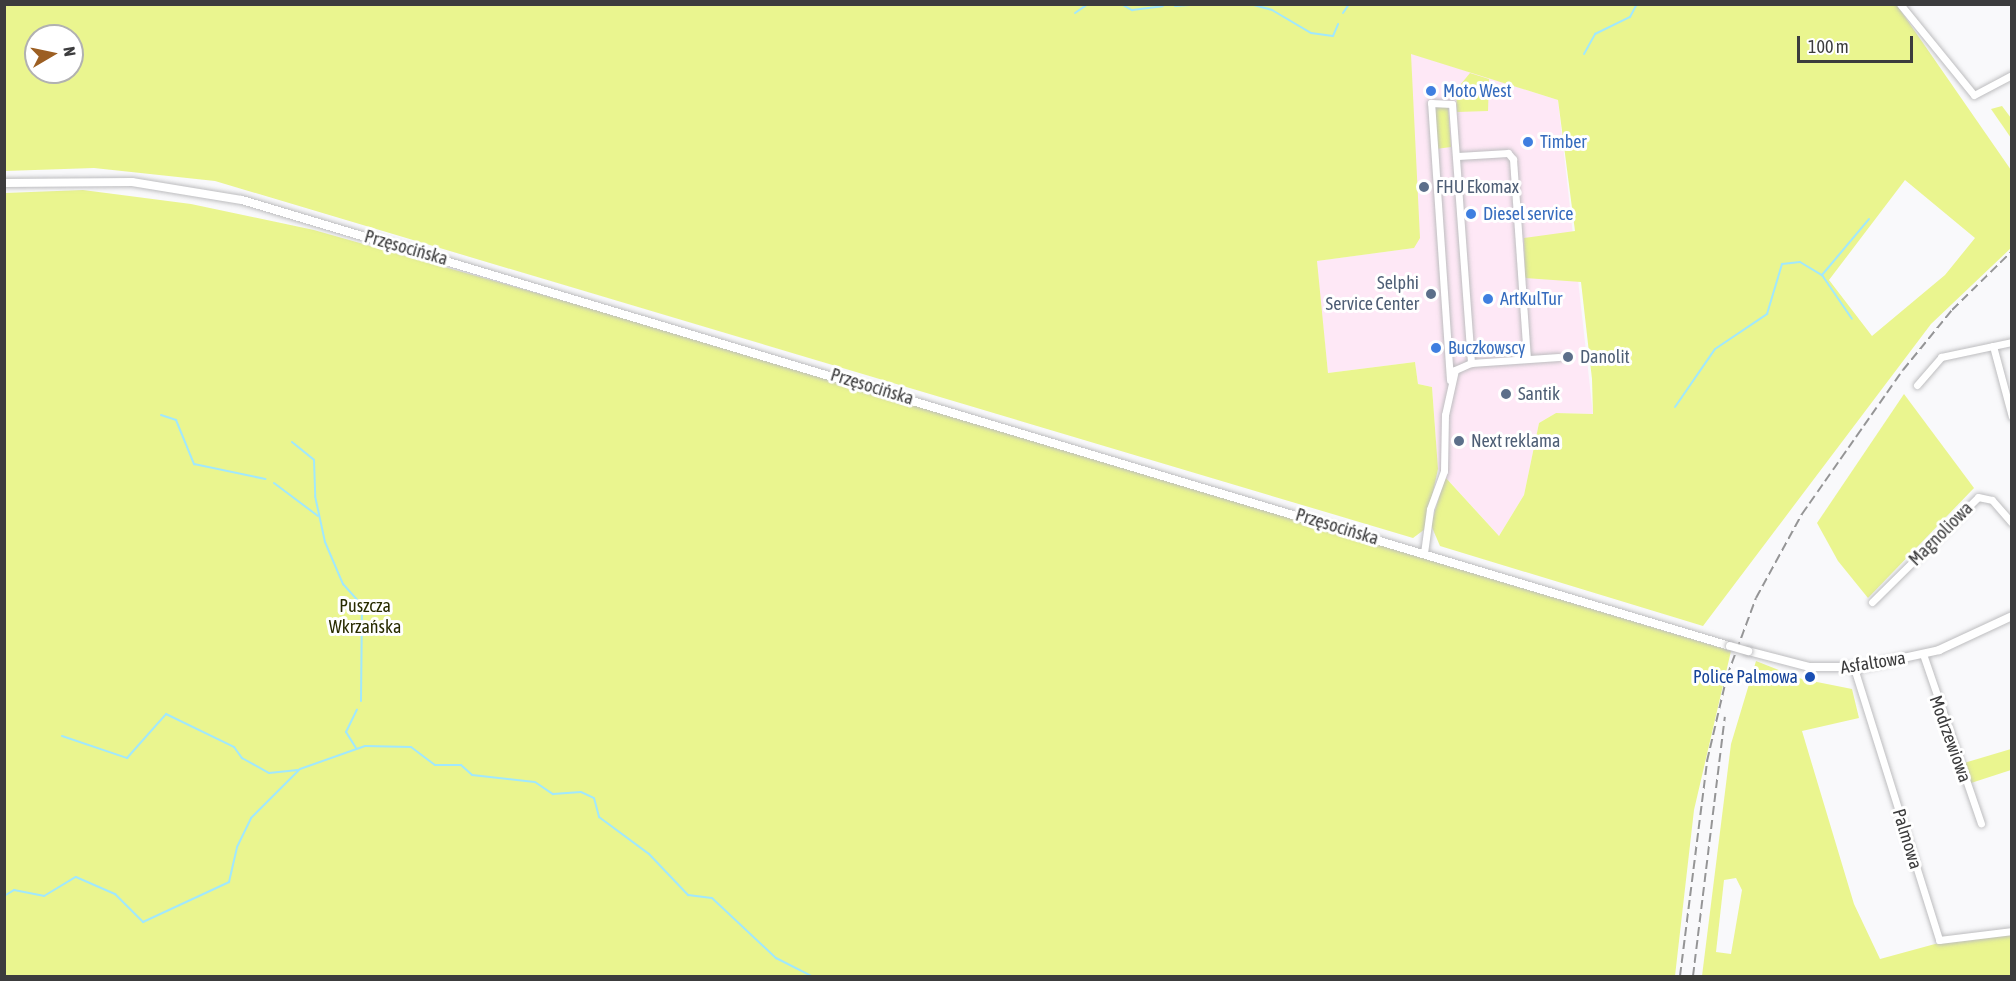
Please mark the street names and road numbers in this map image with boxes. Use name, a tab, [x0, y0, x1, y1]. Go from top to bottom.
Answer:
street label: Przęsocińska	[362, 226, 450, 270]
street label: Przęsocińska	[828, 364, 916, 410]
street label: Magnoliowa	[1905, 498, 1977, 570]
street label: Przęsocińska	[1293, 504, 1381, 550]
street label: Asfaltowa	[1839, 647, 1907, 679]
street label: Modrzewiowa	[1924, 693, 1976, 785]
street label: Palmowa	[1888, 806, 1926, 872]

